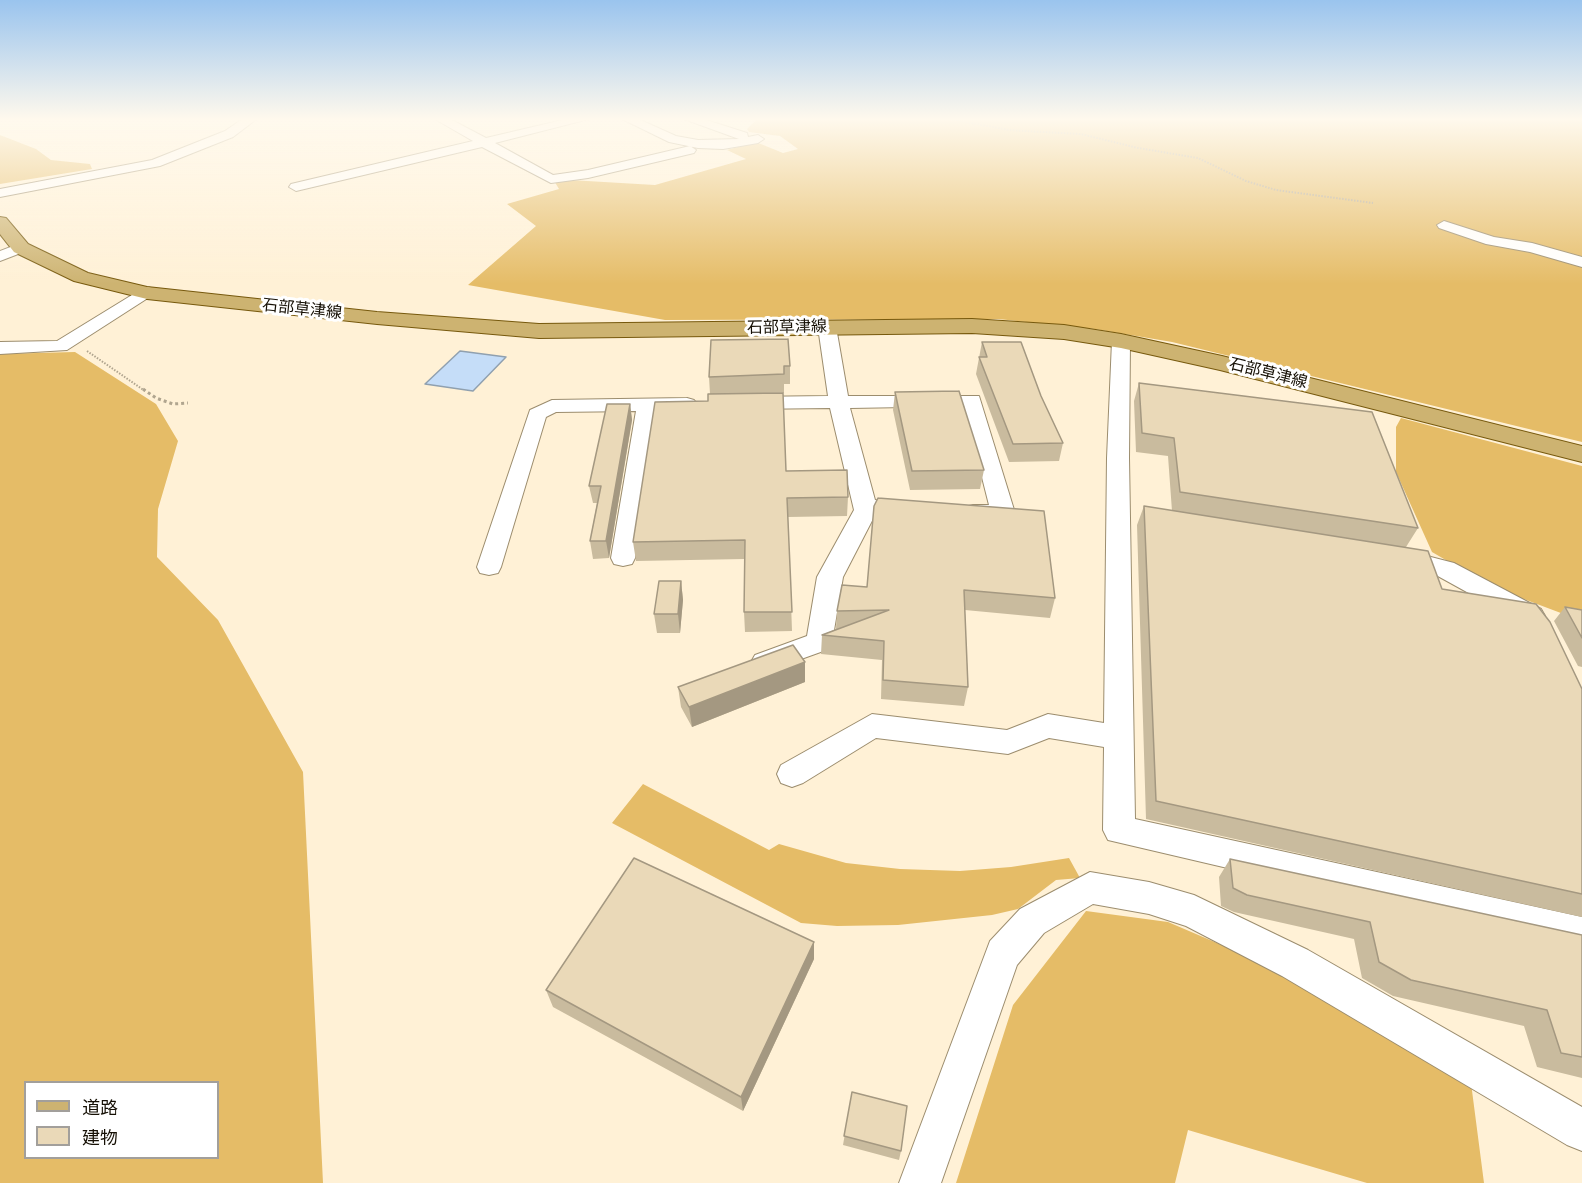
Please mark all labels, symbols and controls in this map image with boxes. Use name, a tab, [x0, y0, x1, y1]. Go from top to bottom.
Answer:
street label: 石部草津線	[261, 296, 343, 324]
street label: 石部草津線	[747, 318, 827, 338]
street label: 石部草津線	[1227, 355, 1309, 393]
legend	[24, 1081, 219, 1159]
text: 道路	[82, 1097, 118, 1118]
text: 建物	[82, 1127, 118, 1148]

